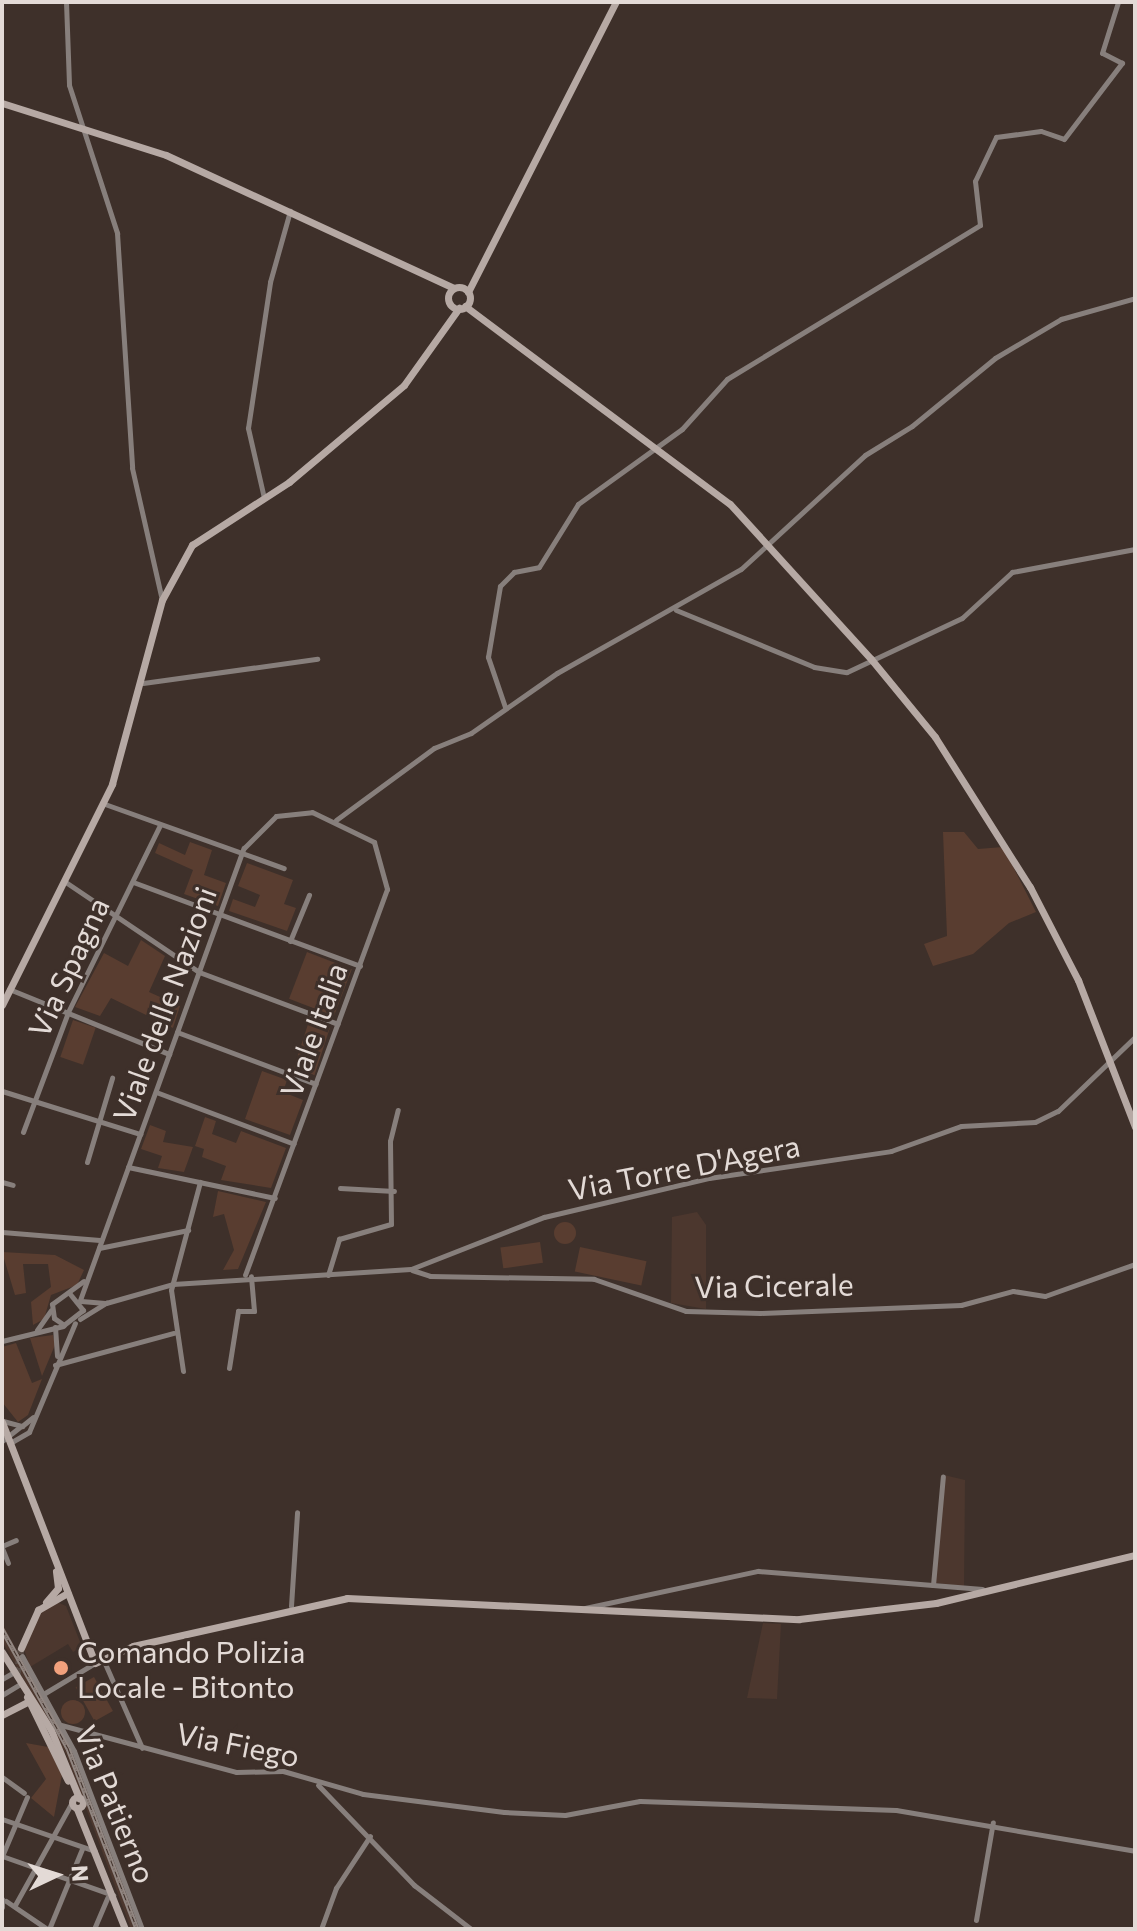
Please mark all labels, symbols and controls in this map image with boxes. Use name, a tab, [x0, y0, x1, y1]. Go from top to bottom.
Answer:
street label: Viale delle Nazioni	[105, 882, 223, 1126]
street label: Via Spagna	[20, 891, 116, 1043]
street label: Viale Italia	[272, 958, 354, 1102]
street label: Via Torre D'Agera	[565, 1127, 803, 1207]
street label: Via Cicerale	[694, 1266, 854, 1304]
place label: Comando Polizia Locale - Bitonto	[77, 1633, 305, 1704]
marker: Comando Polizia Locale - Bitonto	[52, 1659, 70, 1677]
street label: Via Fiego	[174, 1714, 302, 1774]
street label: Via Patierno	[68, 1720, 164, 1888]
north arrow	[16, 1835, 96, 1915]
text: N	[66, 1864, 94, 1882]

